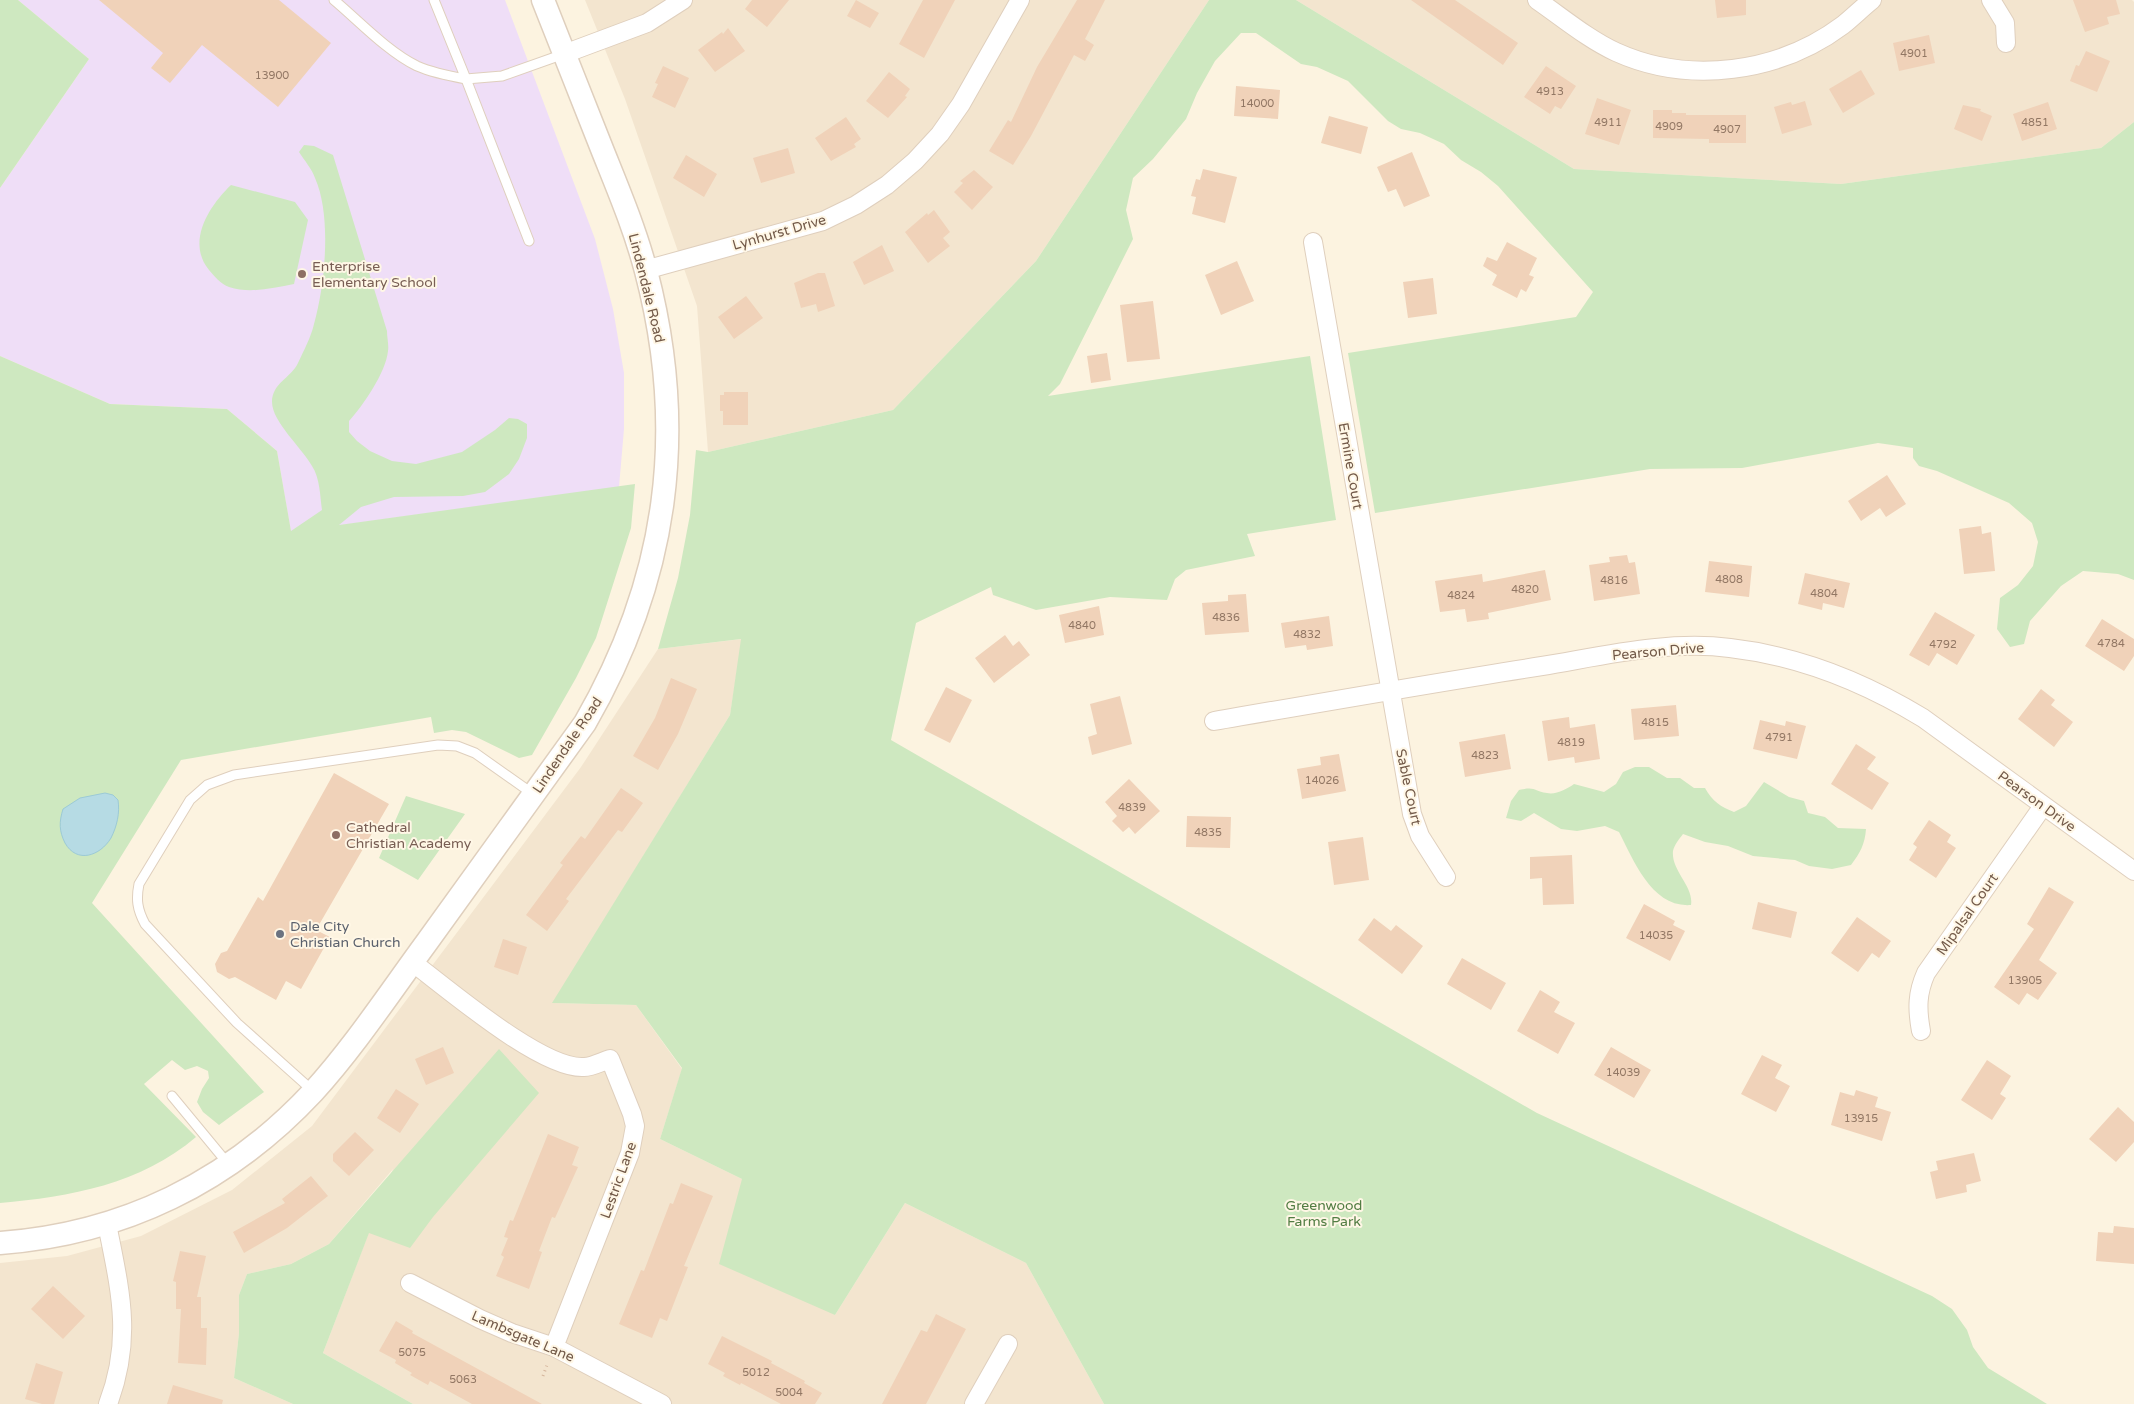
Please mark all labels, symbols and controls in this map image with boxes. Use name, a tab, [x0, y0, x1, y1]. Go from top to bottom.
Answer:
house number: 4901	[1900, 47, 1928, 60]
house number: 13900	[255, 69, 289, 82]
house number: 4913	[1536, 85, 1564, 98]
house number: 14000	[1240, 97, 1274, 110]
house number: 4911	[1594, 116, 1622, 129]
house number: 4851	[2021, 116, 2049, 129]
house number: 4909	[1655, 120, 1683, 133]
house number: 4907	[1713, 123, 1741, 136]
street label: Lynhurst Drive	[730, 211, 828, 254]
street label: Lindendale Road	[625, 232, 668, 345]
place label: Enterprise Elementary School	[312, 258, 436, 291]
marker: Enterprise Elementary School	[296, 268, 308, 280]
street label: Ermine Court	[1335, 421, 1367, 511]
house number: 4808	[1715, 573, 1743, 586]
house number: 4816	[1600, 574, 1628, 587]
house number: 4820	[1511, 583, 1539, 596]
house number: 4804	[1810, 587, 1838, 600]
house number: 4824	[1447, 589, 1475, 602]
house number: 4836	[1212, 611, 1240, 624]
house number: 4840	[1068, 619, 1096, 632]
house number: 4832	[1293, 628, 1321, 641]
house number: 4784	[2097, 637, 2125, 650]
house number: 4792	[1929, 638, 1957, 651]
street label: Pearson Drive	[1611, 639, 1705, 664]
street label: Lindendale Road	[529, 694, 606, 797]
house number: 4815	[1641, 716, 1669, 729]
house number: 4791	[1765, 731, 1793, 744]
house number: 4819	[1557, 736, 1585, 749]
street label: Sable Court	[1392, 747, 1425, 827]
house number: 4823	[1471, 749, 1499, 762]
street label: Pearson Drive	[1994, 767, 2079, 835]
house number: 14026	[1305, 774, 1339, 787]
house number: 4839	[1118, 801, 1146, 814]
place label: Cathedral Christian Academy	[346, 819, 472, 852]
house number: 4835	[1194, 826, 1222, 839]
marker: Cathedral Christian Academy	[330, 829, 342, 841]
street label: Mipalsal Court	[1933, 870, 2002, 958]
place label: Dale City Christian Church	[290, 918, 401, 951]
marker: Dale City Christian Church	[274, 928, 286, 940]
house number: 14035	[1639, 929, 1673, 942]
house number: 13905	[2008, 974, 2042, 987]
house number: 14039	[1606, 1066, 1640, 1079]
house number: 13915	[1844, 1112, 1878, 1125]
street label: Lestric Lane	[597, 1139, 640, 1221]
park label: Greenwood Farms Park	[1286, 1197, 1362, 1230]
street label: Lambsgate Lane	[469, 1307, 577, 1366]
house number: 5075	[398, 1346, 426, 1359]
house number: 5012	[742, 1366, 770, 1379]
house number: 5063	[449, 1373, 477, 1386]
house number: 5004	[775, 1386, 803, 1399]

